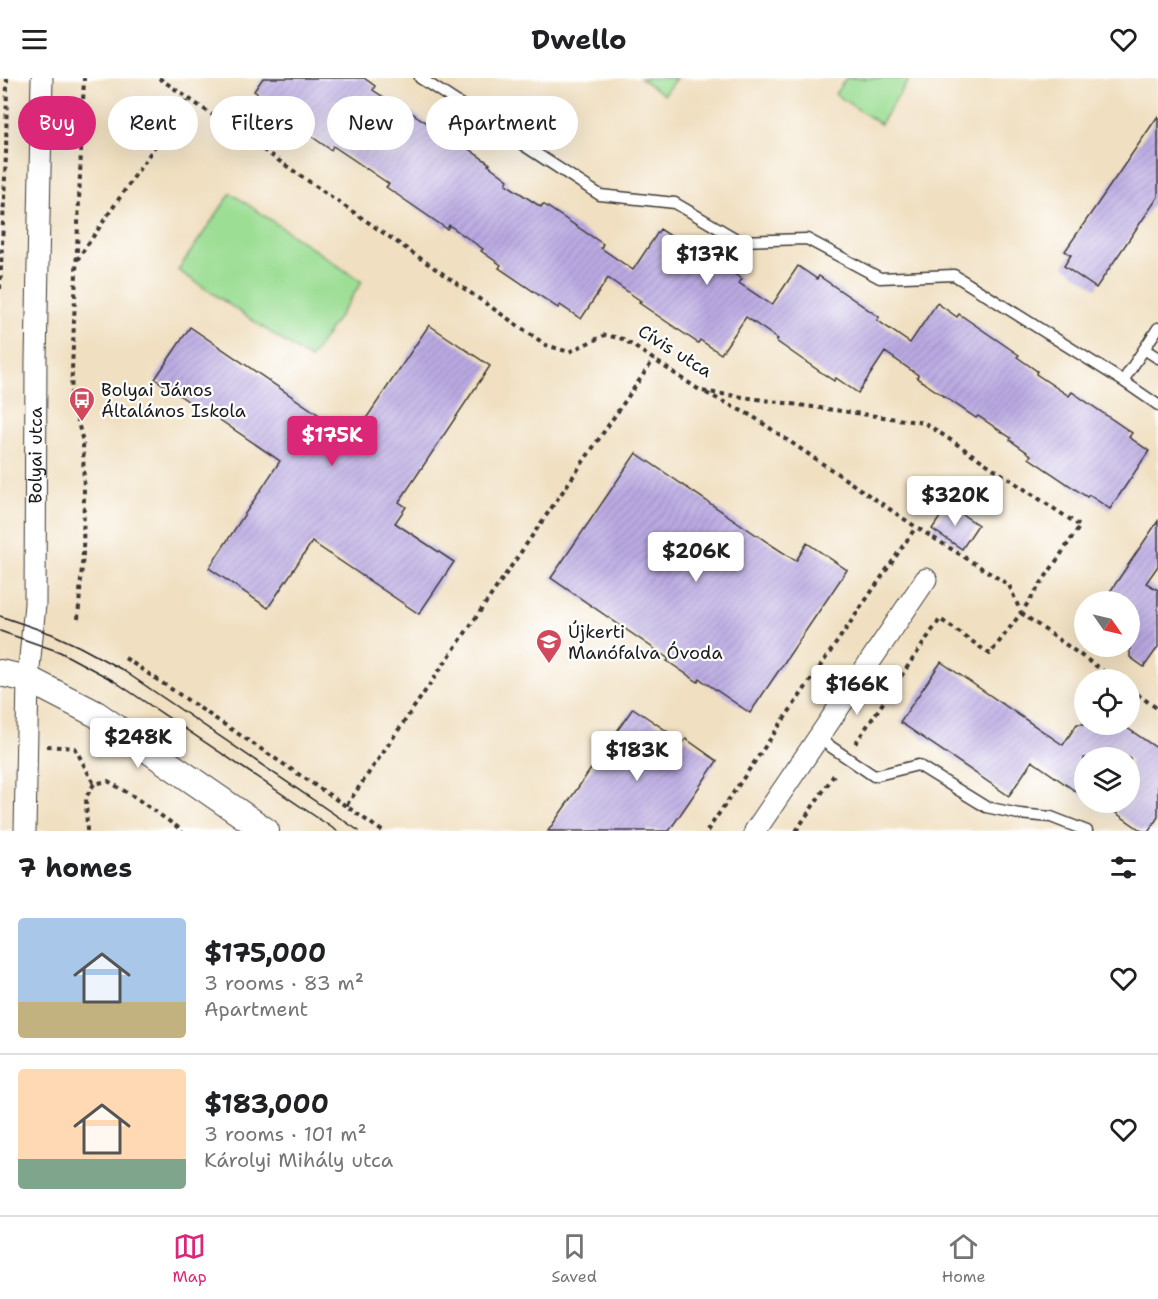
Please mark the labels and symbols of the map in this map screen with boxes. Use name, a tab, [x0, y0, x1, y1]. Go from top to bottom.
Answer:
pin: $137K	[665, 235, 749, 286]
street label: Cívis utca	[634, 319, 716, 383]
place label: Bolyai János Általános Iskola	[101, 378, 246, 423]
bus stop icon: Bolyai János Általános Iskola	[67, 385, 97, 423]
street label: Bolyai utca	[23, 407, 48, 504]
pin: $175K	[290, 416, 374, 467]
pin: $320K	[913, 476, 997, 527]
pin: $206K	[654, 532, 738, 583]
north arrow	[1074, 591, 1140, 657]
place label: Újkerti Manófalva Óvoda	[568, 620, 723, 665]
school or university icon: Újkerti Manófalva Óvoda	[534, 627, 564, 665]
pin: $166K	[815, 665, 899, 716]
pin: $248K	[96, 718, 180, 769]
pin: $183K	[595, 731, 679, 782]

